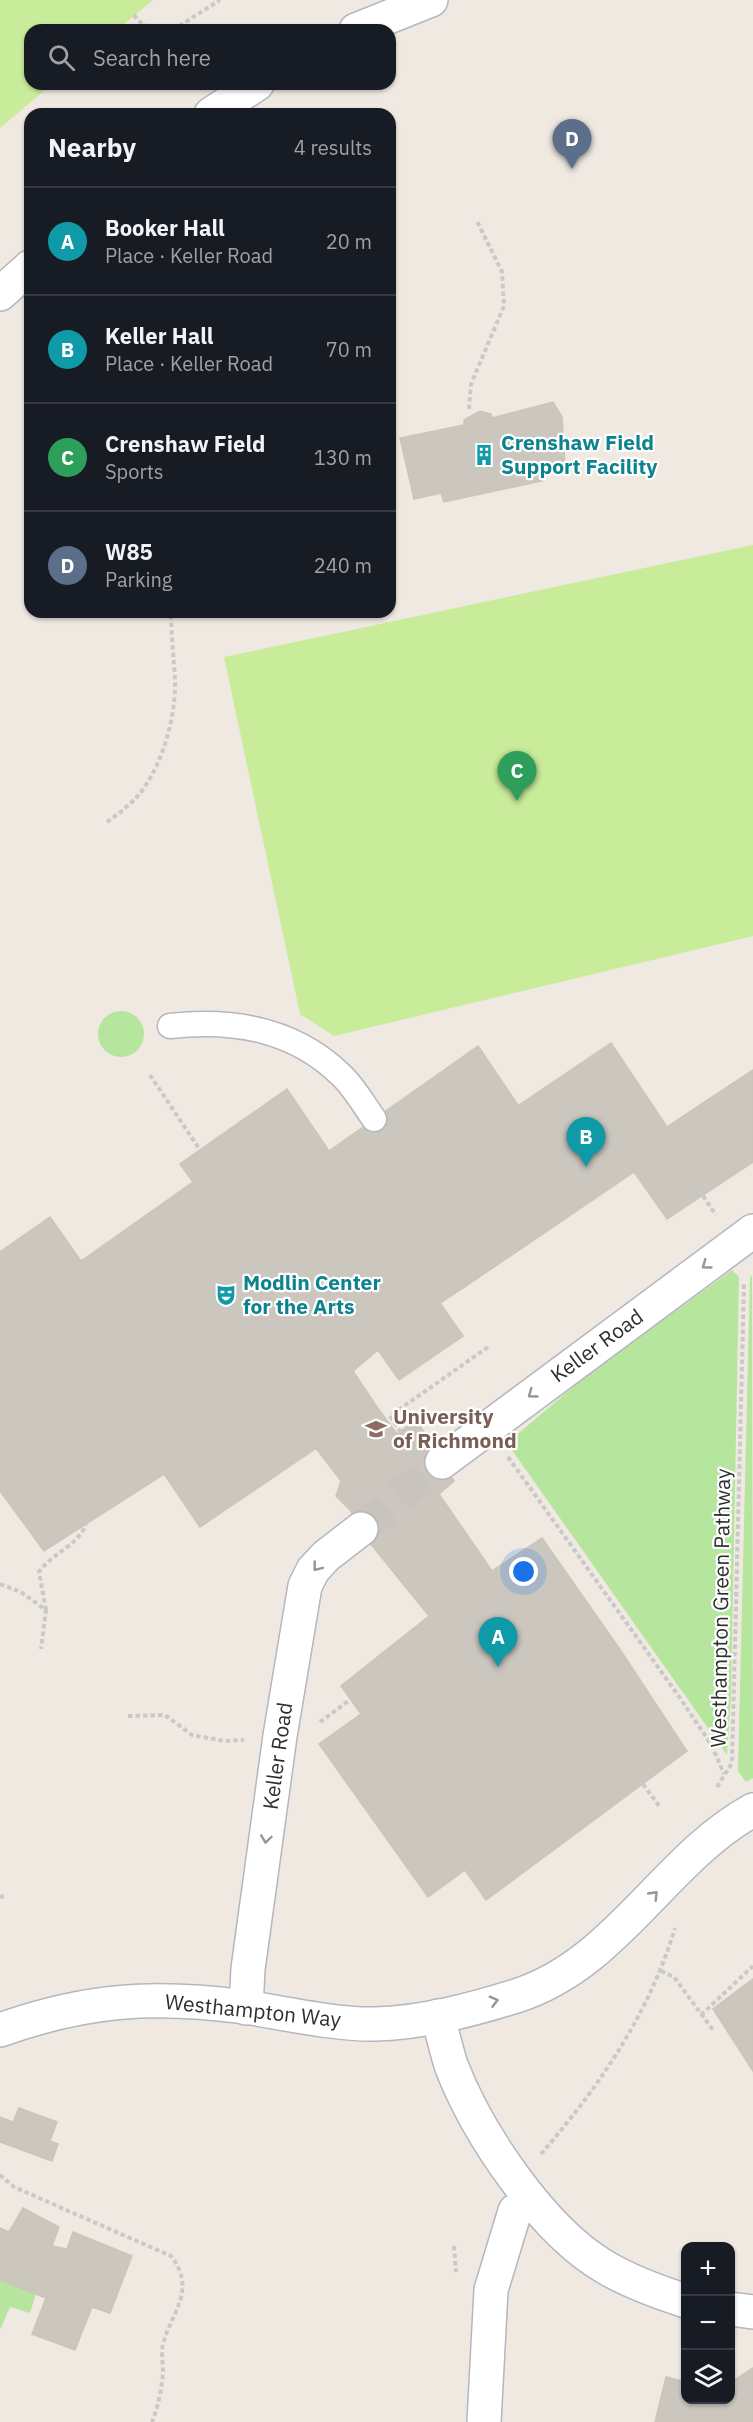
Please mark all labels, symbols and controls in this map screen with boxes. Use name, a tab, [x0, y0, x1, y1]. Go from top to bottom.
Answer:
search box	[24, 24, 396, 90]
icon: search	[45, 41, 78, 74]
text: Search here	[93, 43, 211, 72]
pin: D	[552, 120, 592, 169]
text: Nearby	[48, 130, 136, 164]
text: 4 results	[294, 134, 372, 161]
text: Booker Hall	[105, 213, 225, 242]
text: A	[61, 228, 74, 255]
text: 20 m	[326, 228, 372, 255]
text: Place · Keller Road	[105, 242, 273, 269]
text: Keller Hall	[105, 321, 213, 350]
text: B	[61, 336, 74, 363]
text: 70 m	[326, 336, 372, 363]
text: Place · Keller Road	[105, 350, 273, 377]
place label: Crenshaw Field Support Facility	[501, 428, 658, 480]
text: Crenshaw Field	[105, 429, 265, 458]
building icon: Crenshaw Field Support Facility	[472, 443, 496, 467]
text: C	[61, 444, 74, 471]
text: 130 m	[314, 444, 372, 471]
text: Sports	[105, 458, 164, 485]
text: W85	[105, 537, 153, 566]
text: D	[61, 552, 74, 579]
text: 240 m	[314, 552, 372, 579]
text: Parking	[105, 566, 172, 593]
pin: C	[498, 752, 536, 801]
pin: B	[566, 1118, 606, 1167]
one-way arrow	[701, 1258, 712, 1269]
place label: Modlin Center for the Arts	[243, 1268, 381, 1320]
theatre icon: Modlin Center for the Arts	[214, 1283, 238, 1307]
street label: Keller Road	[544, 1302, 648, 1388]
one-way arrow	[527, 1386, 538, 1397]
place label: University of Richmond	[393, 1402, 517, 1454]
school or university icon: University of Richmond	[364, 1417, 388, 1441]
street label: Westhampton Green Pathway	[704, 1468, 736, 1748]
your location	[509, 1557, 538, 1586]
one-way arrow	[314, 1560, 325, 1571]
pin: A	[478, 1618, 518, 1667]
street label: Keller Road	[256, 1700, 298, 1811]
one-way arrow	[261, 1835, 273, 1844]
one-way arrow	[647, 1892, 658, 1902]
street label: Westhampton Way	[164, 1987, 343, 2033]
one-way arrow	[489, 1996, 499, 2009]
map controls	[681, 2242, 735, 2404]
button: +	[681, 2242, 735, 2296]
button: −	[681, 2296, 735, 2350]
button: layers	[681, 2350, 735, 2404]

